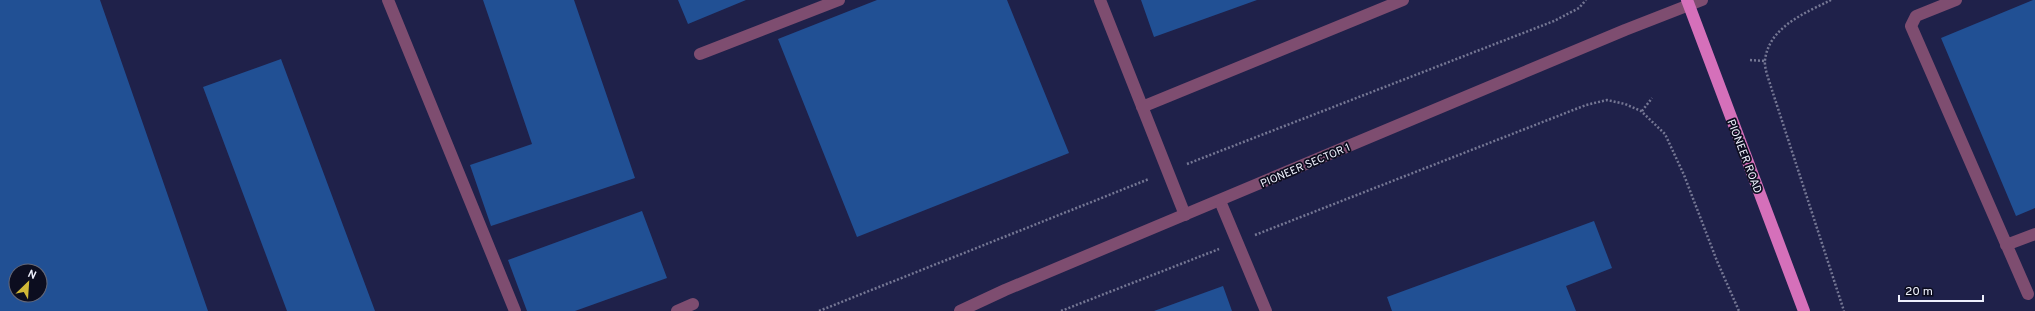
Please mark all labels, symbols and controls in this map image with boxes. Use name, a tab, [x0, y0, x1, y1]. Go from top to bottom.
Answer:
street label: PIONEER ROAD	[1724, 117, 1765, 195]
street label: PIONEER SECTOR 1	[1258, 141, 1353, 191]
north arrow	[8, 263, 48, 303]
text: N	[25, 267, 38, 283]
scale bar	[1899, 277, 1983, 303]
text: 20 m	[1905, 284, 1933, 300]

